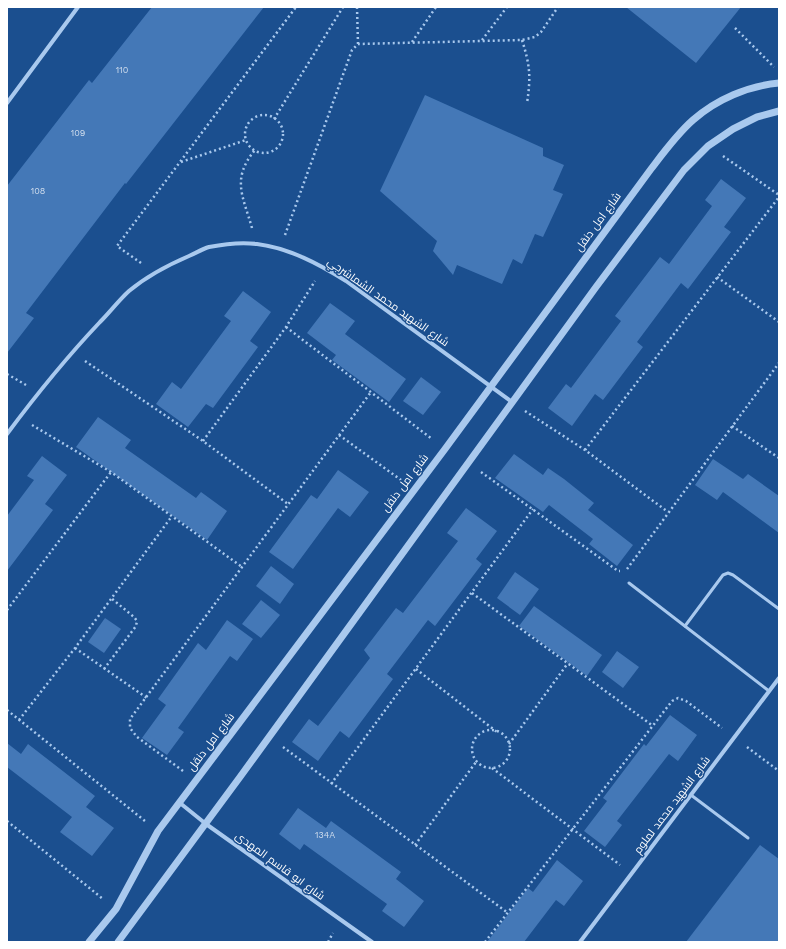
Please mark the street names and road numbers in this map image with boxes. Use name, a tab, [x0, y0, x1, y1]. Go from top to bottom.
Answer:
street label: شارع امل دنقل	[572, 190, 624, 255]
street label: شارع الشهيد محمد الشماشرجي	[324, 255, 451, 351]
street label: شارع امل دنقل	[379, 451, 432, 515]
street label: شارع امل دنقل	[185, 710, 238, 774]
street label: شارع الشهيد محمد لملوم	[631, 754, 714, 857]
street label: شارع ابو قاسم المهدى	[232, 829, 327, 904]

